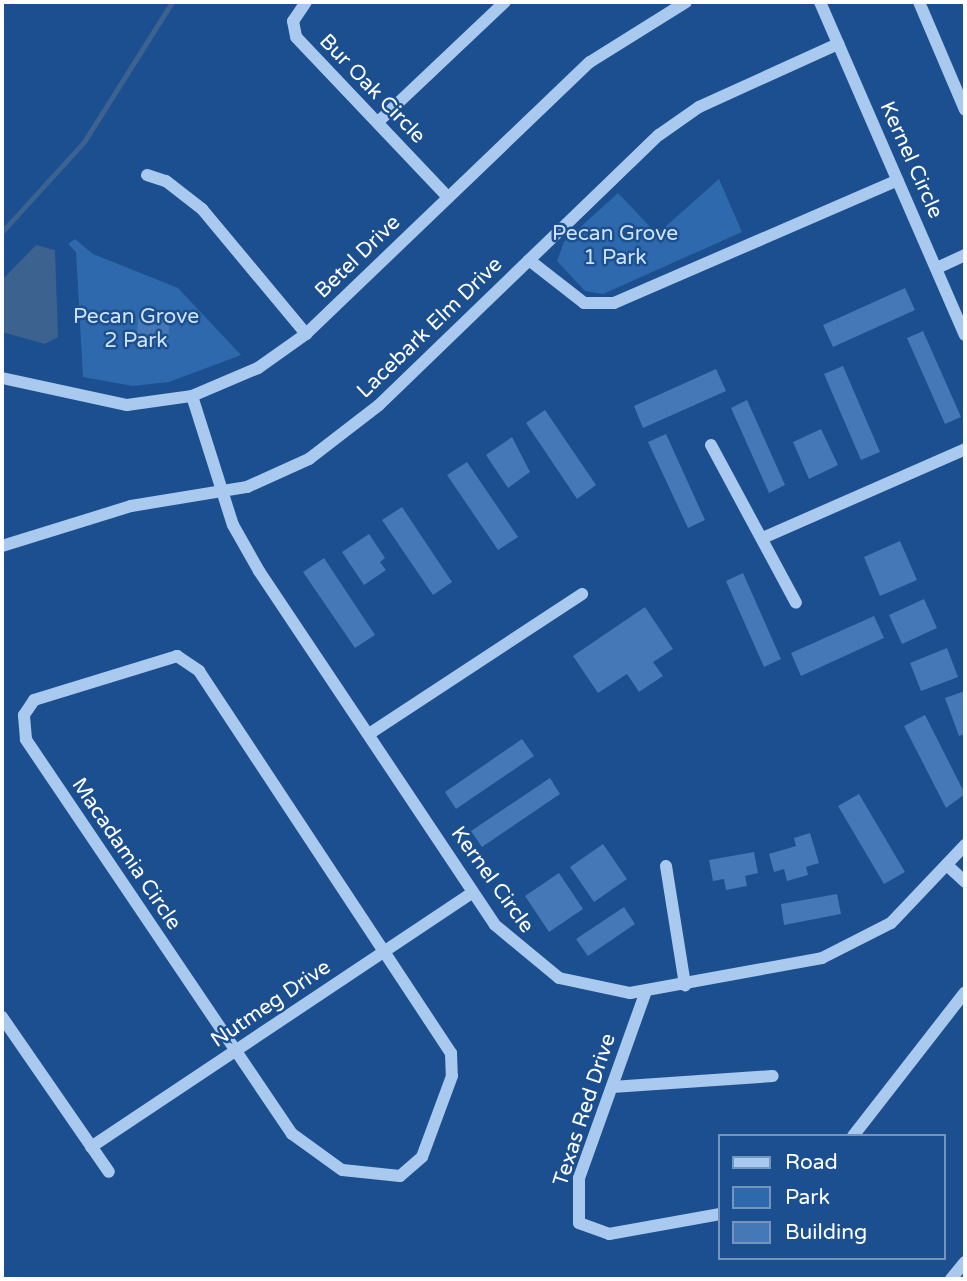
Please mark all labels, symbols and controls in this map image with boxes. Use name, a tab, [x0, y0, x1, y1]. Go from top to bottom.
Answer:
street label: Bur Oak Circle	[314, 29, 430, 149]
street label: Kernel Circle	[874, 98, 948, 222]
street label: Betel Drive	[310, 210, 406, 304]
park label: Pecan Grove 1 Park	[552, 221, 678, 271]
street label: Lacebark Elm Drive	[352, 252, 508, 404]
park label: Pecan Grove 2 Park	[73, 304, 199, 354]
street label: Macadamia Circle	[66, 773, 186, 935]
street label: Kernel Circle	[445, 822, 539, 938]
street label: Nutmeg Drive	[206, 955, 336, 1053]
street label: Texas Red Drive	[548, 1030, 622, 1190]
legend	[718, 1134, 946, 1260]
text: Road	[785, 1150, 838, 1175]
text: Park	[785, 1185, 830, 1210]
text: Building	[785, 1220, 867, 1245]

